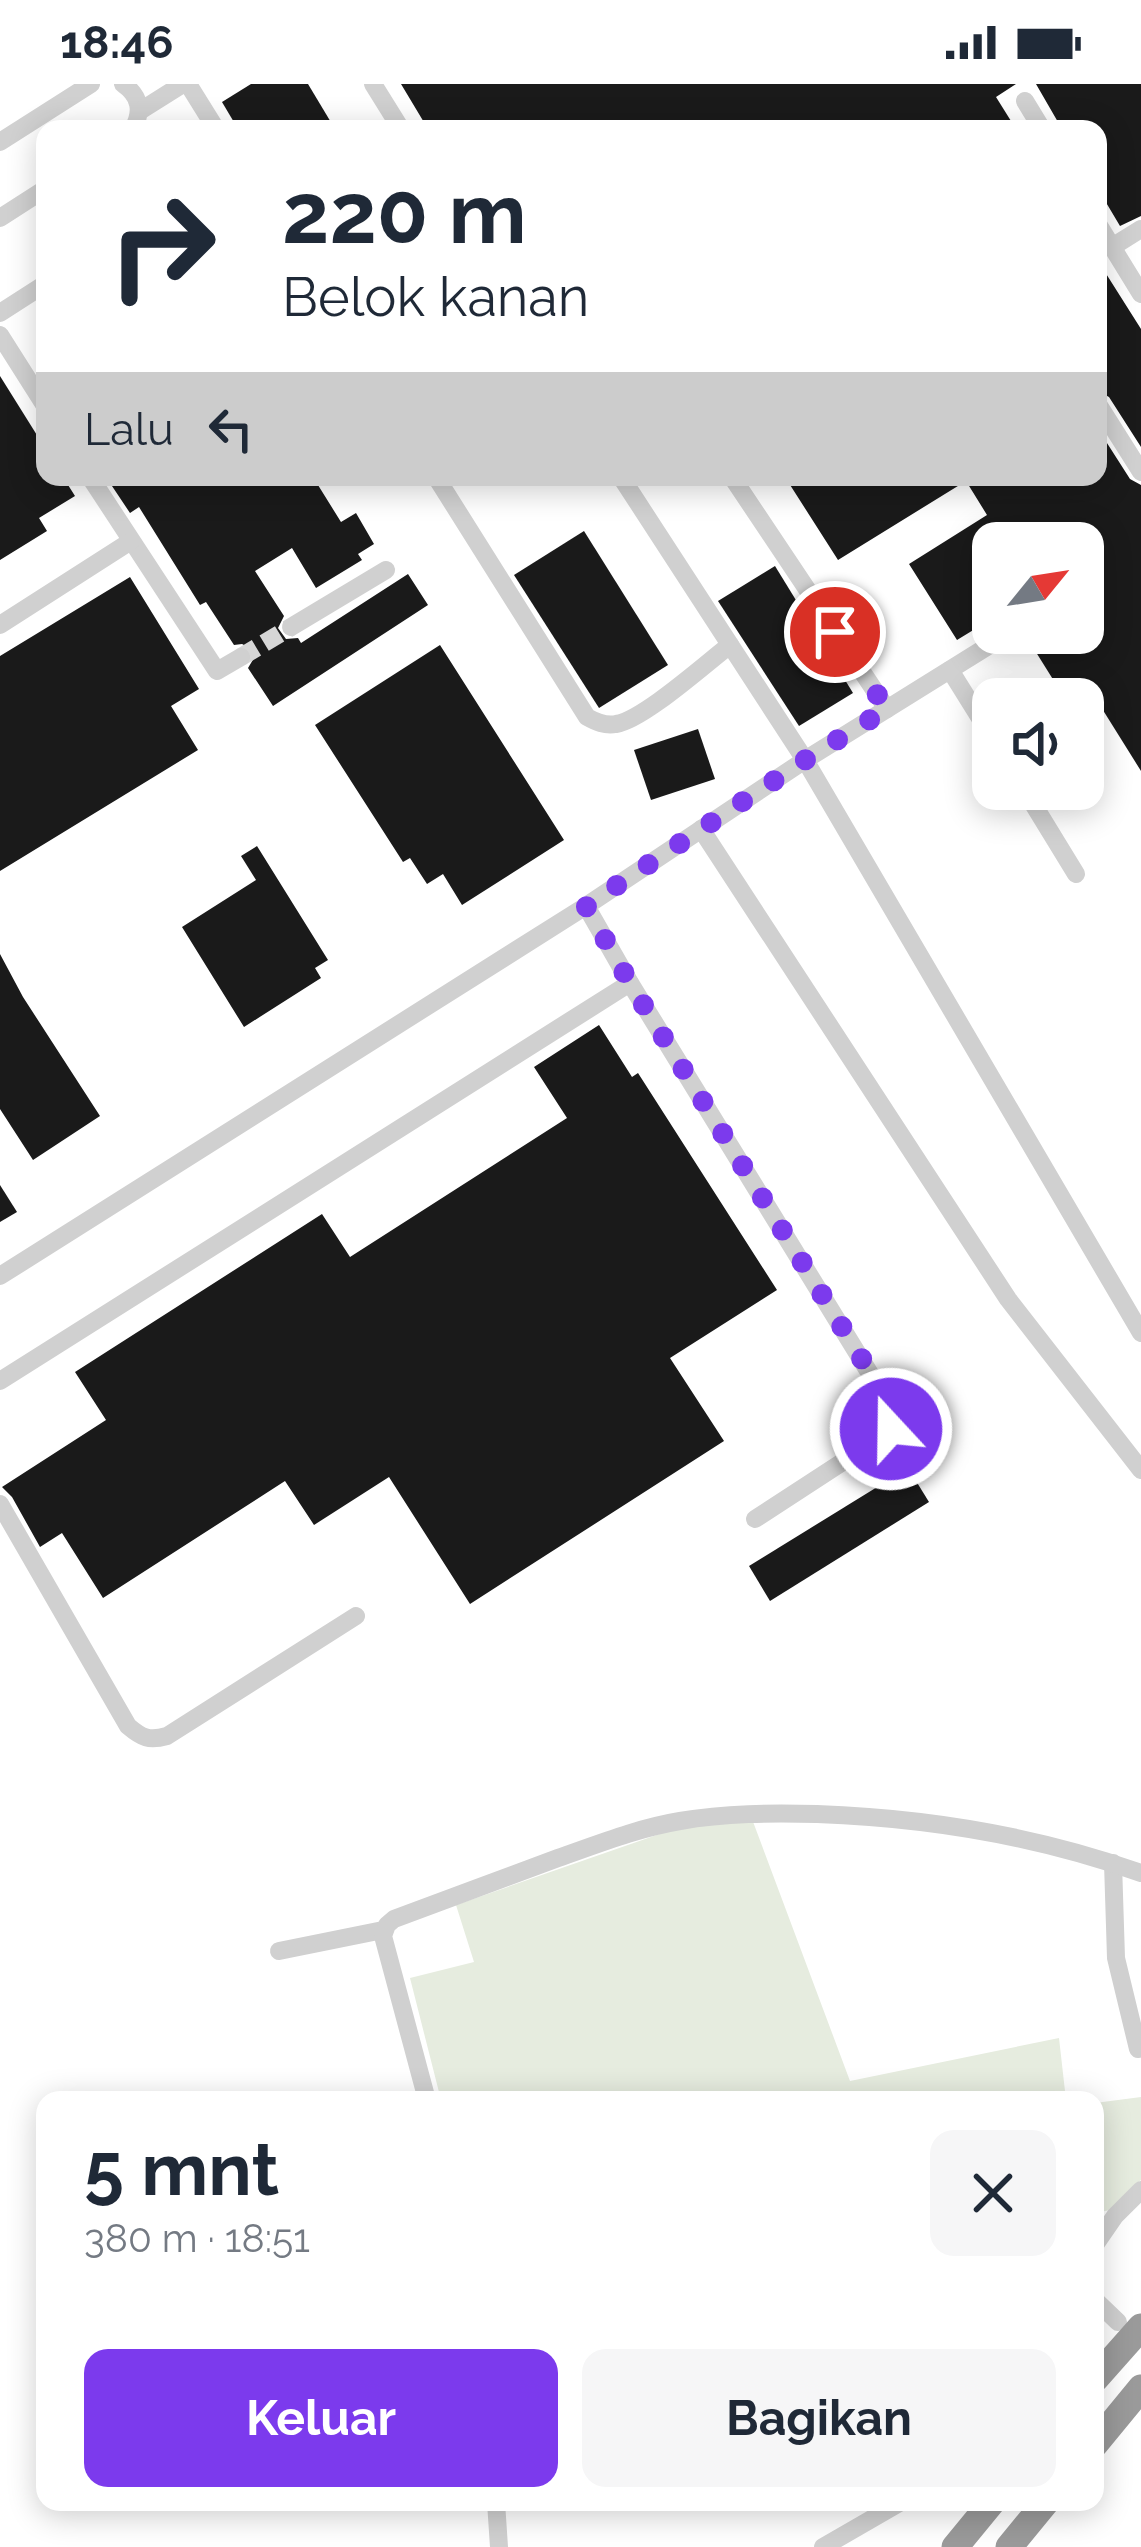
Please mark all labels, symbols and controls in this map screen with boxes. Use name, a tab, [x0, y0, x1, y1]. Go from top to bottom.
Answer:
text: 18:46	[60, 16, 174, 69]
text: 220 m	[282, 164, 527, 263]
icon: right	[84, 168, 240, 324]
text: Belok kanan	[282, 265, 589, 329]
icon: left	[198, 396, 264, 462]
text: Lalu	[84, 403, 174, 456]
north arrow	[972, 522, 1104, 654]
map controls	[972, 522, 1104, 810]
pin	[784, 581, 886, 683]
icon: arrive	[802, 599, 868, 665]
button: sound	[972, 678, 1104, 810]
position arrow	[828, 1366, 954, 1492]
text: 5 mnt	[84, 2127, 279, 2212]
button: close	[930, 2130, 1056, 2256]
text: 380 m · 18:51	[84, 2215, 310, 2261]
button: Keluar	[84, 2349, 558, 2487]
button: Bagikan	[582, 2349, 1056, 2487]

